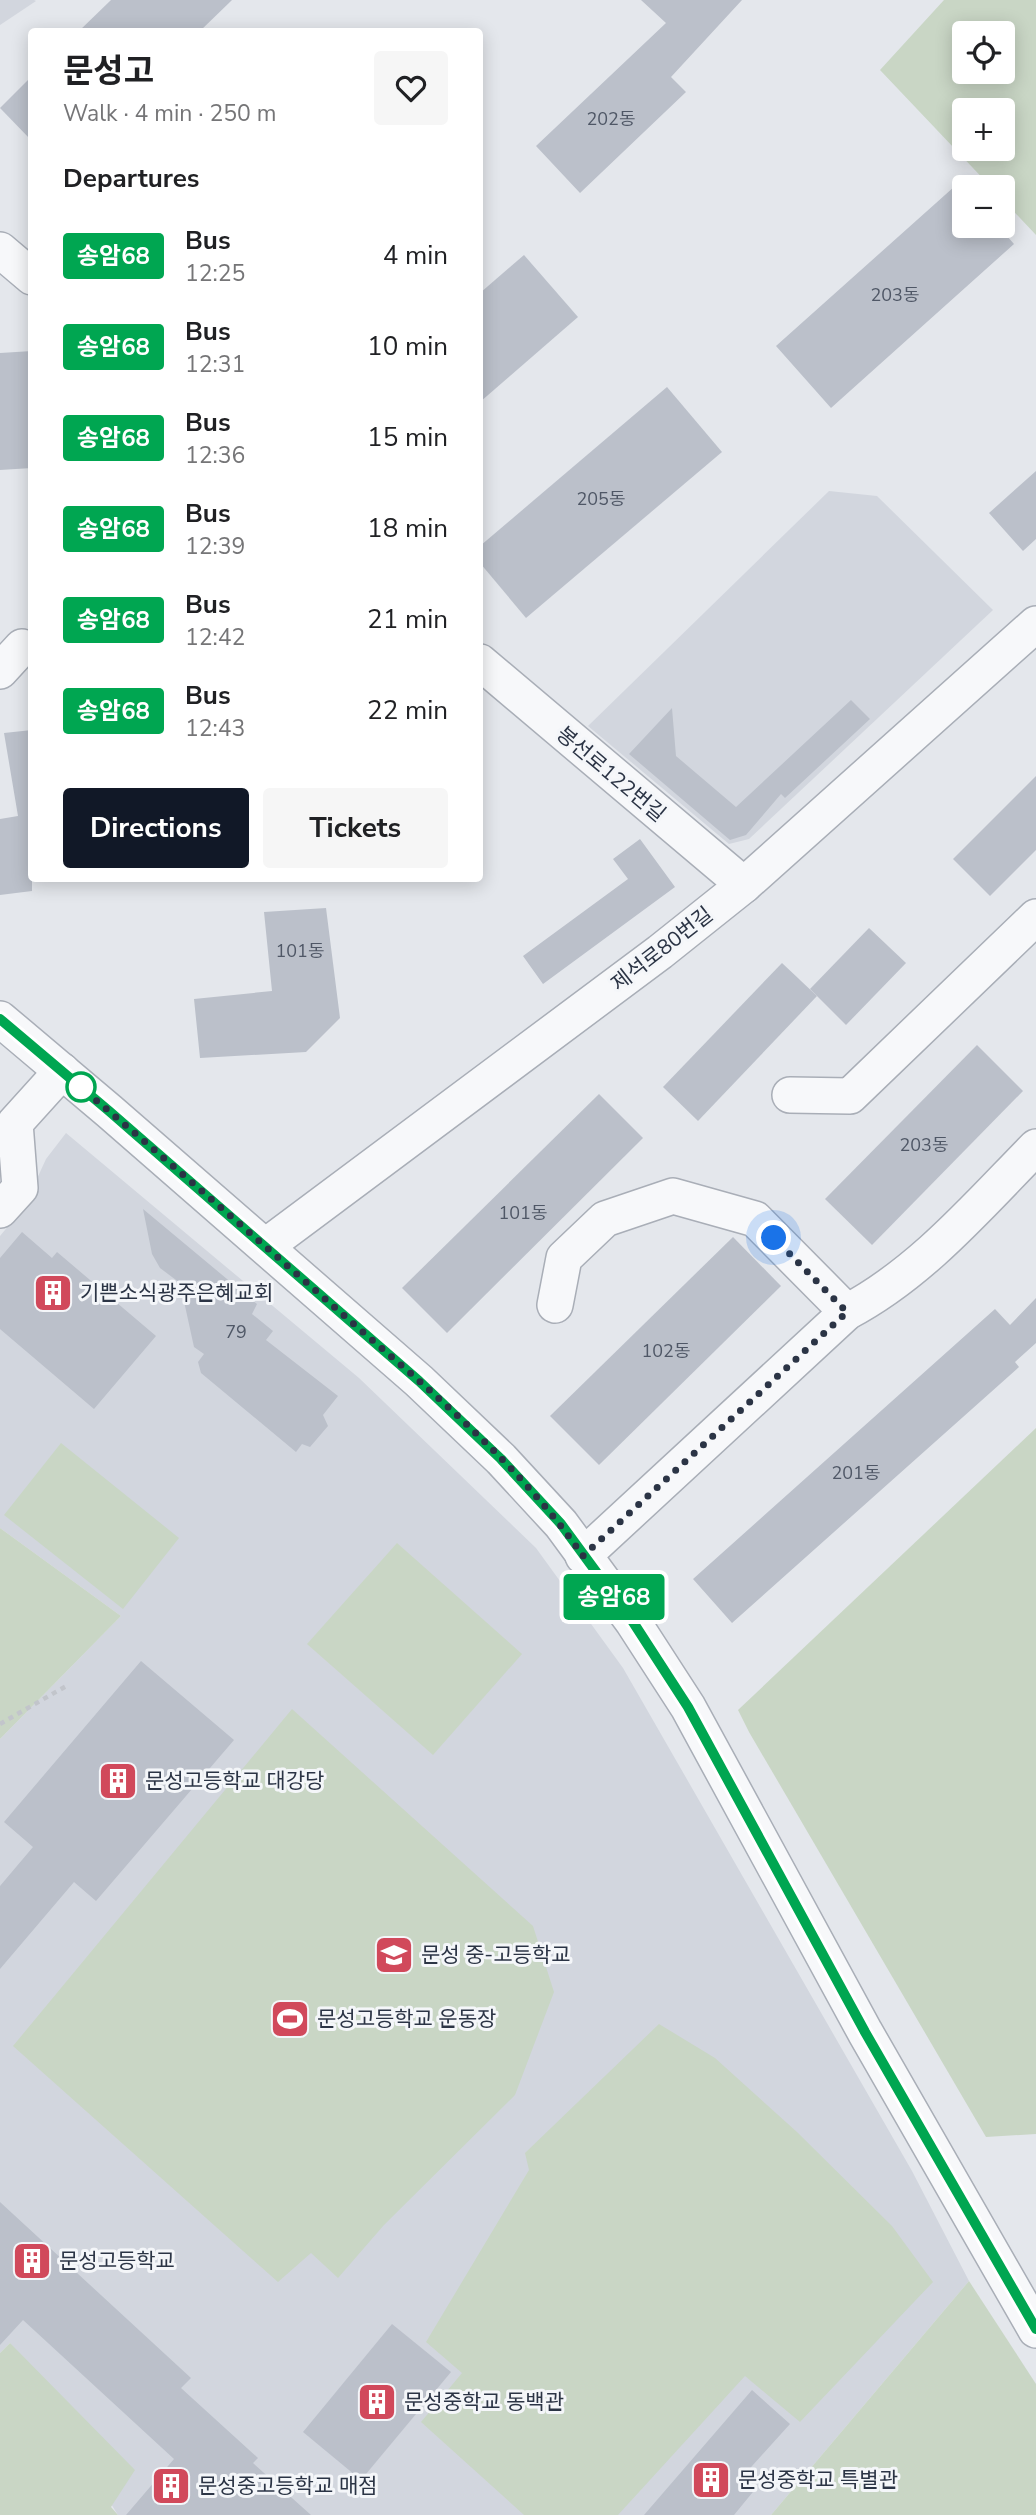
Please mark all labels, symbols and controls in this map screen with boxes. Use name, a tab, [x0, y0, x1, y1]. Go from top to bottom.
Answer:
map controls	[952, 21, 1015, 238]
button: locate	[952, 21, 1015, 84]
text: 문성고	[63, 49, 154, 94]
button: heart	[374, 51, 448, 125]
text: Walk · 4 min · 250 m	[63, 98, 276, 129]
button: +	[952, 98, 1015, 161]
house number: 202동	[587, 107, 635, 131]
text: Departures	[63, 161, 199, 196]
button: −	[952, 175, 1015, 238]
text: Bus	[185, 223, 231, 258]
text: 4 min	[383, 238, 448, 273]
text: 송암68	[77, 240, 150, 272]
text: 12:25	[185, 258, 245, 289]
house number: 203동	[871, 283, 919, 307]
text: Bus	[185, 314, 231, 349]
text: 10 min	[367, 329, 448, 364]
text: 송암68	[77, 331, 150, 363]
text: 12:31	[185, 349, 245, 380]
text: Bus	[185, 405, 231, 440]
text: 15 min	[367, 420, 448, 455]
text: 송암68	[77, 422, 150, 454]
text: 12:36	[185, 440, 245, 471]
house number: 205동	[577, 487, 625, 511]
text: Bus	[185, 496, 231, 531]
text: 18 min	[367, 511, 448, 546]
text: 송암68	[77, 513, 150, 545]
text: 12:39	[185, 531, 245, 562]
text: Bus	[185, 587, 231, 622]
text: 21 min	[367, 602, 448, 637]
text: 송암68	[77, 604, 150, 636]
text: 12:42	[185, 622, 245, 653]
text: Bus	[185, 678, 231, 713]
text: 22 min	[367, 693, 448, 728]
text: 송암68	[77, 695, 150, 727]
text: 12:43	[185, 713, 245, 744]
street label: 봉선로122번길	[551, 720, 671, 828]
button: Directions	[63, 788, 249, 868]
button: Tickets	[263, 788, 448, 868]
street label: 제석로80번길	[605, 900, 719, 998]
house number: 101동	[276, 939, 324, 963]
unlabelled marker	[66, 1072, 96, 1102]
house number: 203동	[900, 1133, 948, 1157]
house number: 101동	[499, 1201, 547, 1225]
your location	[756, 1220, 791, 1255]
building icon: 기쁜소식광주은혜교회	[32, 1272, 74, 1314]
place label: 기쁜소식광주은혜교회	[80, 1279, 273, 1307]
house number: 79	[225, 1320, 247, 1344]
house number: 102동	[642, 1339, 690, 1363]
house number: 201동	[832, 1461, 880, 1485]
line badge: 송암68	[565, 1574, 663, 1620]
text: 송암68	[578, 1581, 650, 1613]
building icon: 문성고등학교 대강당	[97, 1760, 139, 1802]
place label: 문성고등학교 대강당	[145, 1767, 324, 1795]
school or university icon: 문성 중-고등학교	[373, 1934, 415, 1976]
place label: 문성 중-고등학교	[421, 1941, 571, 1969]
sports icon: 문성고등학교 운동장	[269, 1998, 311, 2040]
place label: 문성고등학교 운동장	[317, 2005, 496, 2033]
building icon: 문성고등학교	[11, 2240, 53, 2282]
place label: 문성고등학교	[59, 2247, 175, 2275]
building icon: 문성중학교 동백관	[356, 2381, 398, 2423]
place label: 문성중학교 동백관	[404, 2388, 564, 2416]
building icon: 문성중학교 특별관	[690, 2459, 732, 2501]
building icon: 문성중고등학교 매점	[150, 2465, 192, 2507]
place label: 문성중학교 특별관	[738, 2466, 898, 2494]
place label: 문성중고등학교 매점	[198, 2472, 377, 2500]

